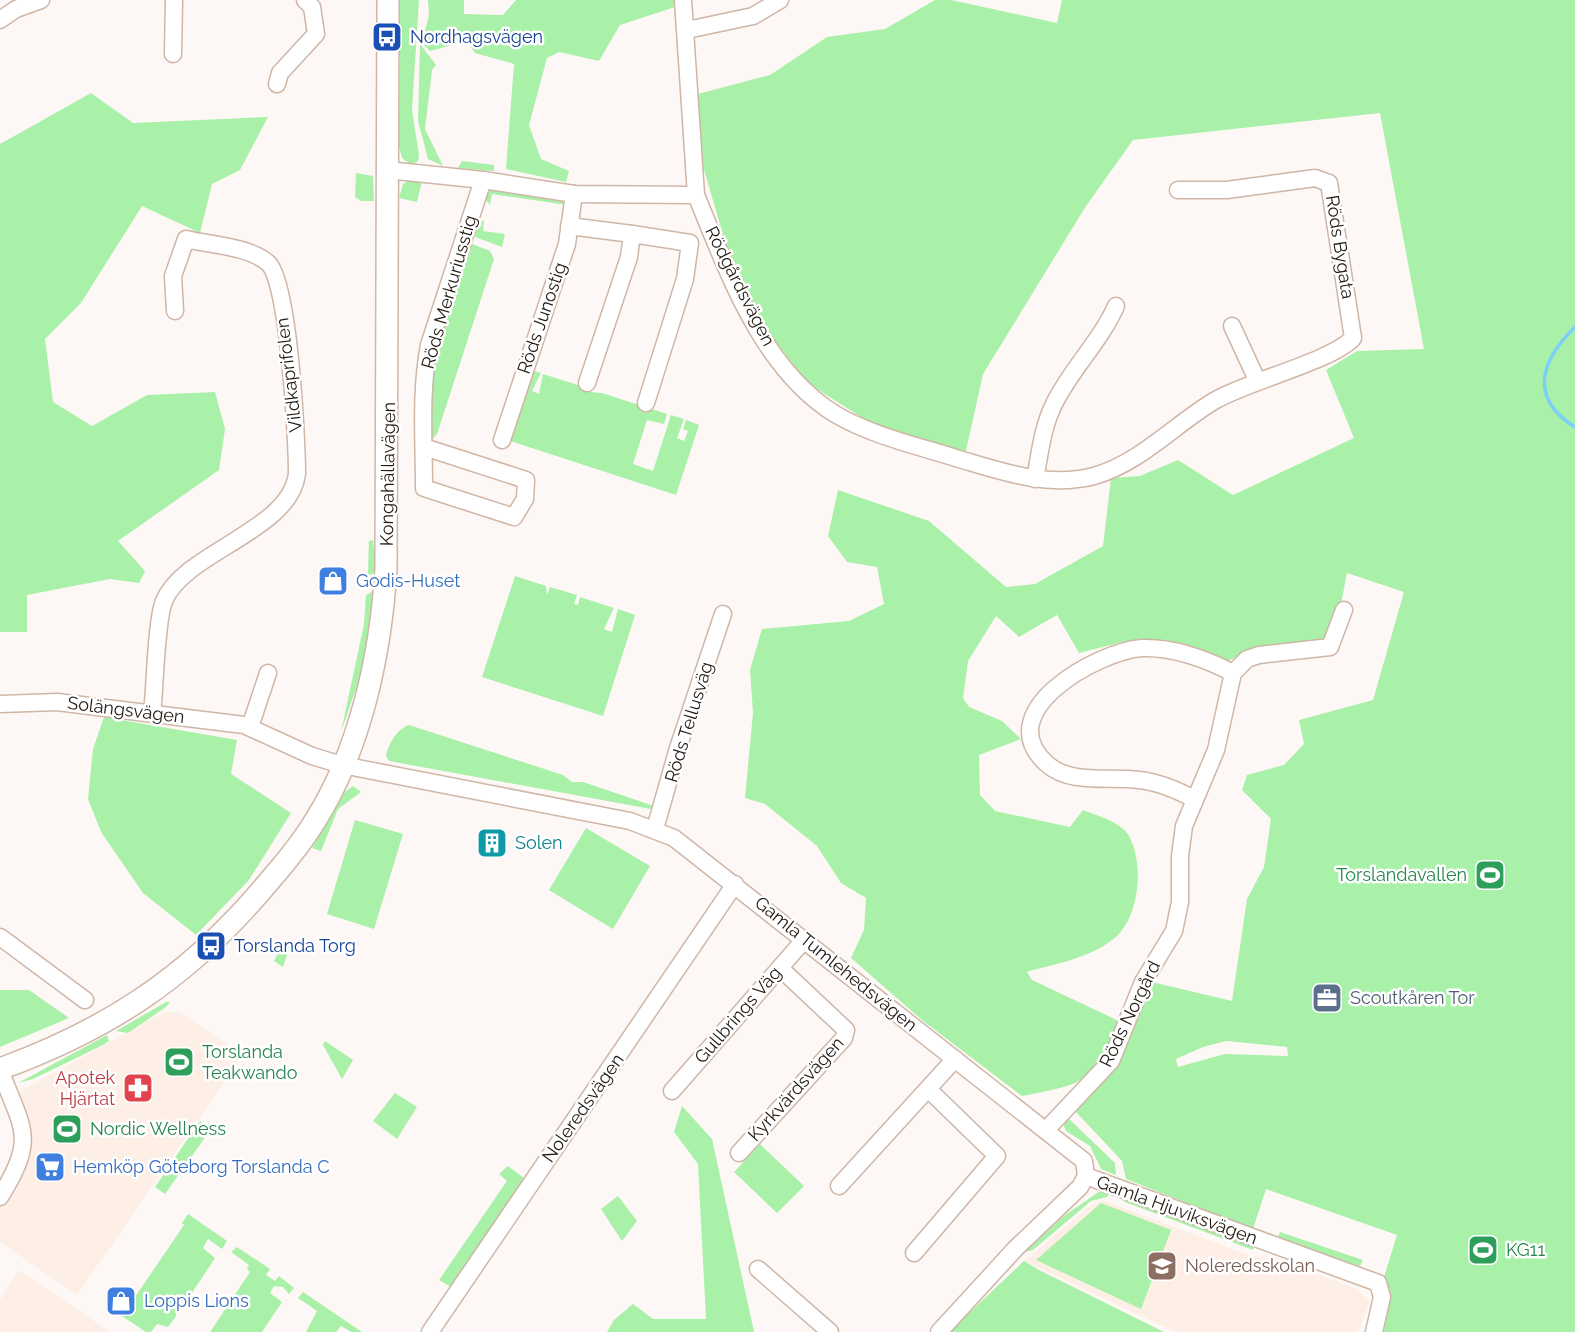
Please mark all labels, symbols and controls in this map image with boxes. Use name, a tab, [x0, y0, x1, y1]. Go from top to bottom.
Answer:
bus stop icon: Nordhagsvägen	[370, 20, 404, 54]
place label: Nordhagsvägen	[410, 26, 543, 47]
street label: Röds Bygata	[1322, 194, 1359, 300]
street label: Röds Merkuriusstig	[417, 213, 480, 371]
street label: Rödgårdsvägen	[701, 222, 780, 349]
street label: Röds Junostig	[513, 259, 570, 376]
street label: Vildkaprifolen	[271, 317, 306, 434]
street label: Kongahällavägen	[376, 402, 399, 546]
shop icon: Godis-Huset	[316, 564, 350, 598]
place label: Godis-Huset	[356, 570, 460, 591]
street label: Röds Tellusväg	[660, 659, 717, 785]
street label: Solängsvägen	[66, 692, 186, 727]
building icon: Solen	[475, 826, 509, 860]
place label: Solen	[515, 832, 563, 853]
sports icon: Torslandavallen	[1473, 858, 1507, 892]
place label: Torslandavallen	[1336, 864, 1467, 885]
street label: Gamla Tumlehedsvägen	[751, 892, 922, 1035]
bus stop icon: Torslanda Torg	[194, 929, 228, 963]
place label: Torslanda Torg	[234, 935, 356, 956]
street label: Röds Norgård	[1095, 957, 1164, 1070]
street label: Gullbrings Väg	[690, 962, 785, 1067]
office icon: Scoutkåren Tor	[1310, 981, 1344, 1015]
place label: Scoutkåren Tor	[1350, 987, 1475, 1008]
street label: Kyrkvärdsvägen	[743, 1032, 848, 1145]
place label: Torslanda Teakwando	[202, 1041, 298, 1083]
sports icon: Torslanda Teakwando	[162, 1045, 196, 1079]
street label: Noleredsvägen	[537, 1049, 628, 1166]
place label: Apotek Hjärtat	[55, 1067, 115, 1109]
pharmacy icon: Apotek Hjärtat	[121, 1071, 155, 1105]
sports icon: Nordic Wellness	[50, 1112, 84, 1146]
place label: Nordic Wellness	[90, 1118, 226, 1139]
supermarket icon: Hemköp Göteborg Torslanda C	[33, 1150, 67, 1184]
place label: Hemköp Göteborg Torslanda C	[73, 1156, 330, 1177]
street label: Gamla Hjuviksvägen	[1094, 1171, 1260, 1248]
sports icon: KG11	[1466, 1233, 1500, 1267]
place label: KG11	[1506, 1239, 1545, 1260]
school or university icon: Noleredsskolan	[1145, 1249, 1179, 1283]
place label: Noleredsskolan	[1185, 1255, 1315, 1276]
shop icon: Loppis Lions	[104, 1284, 138, 1318]
place label: Loppis Lions	[144, 1290, 249, 1311]

